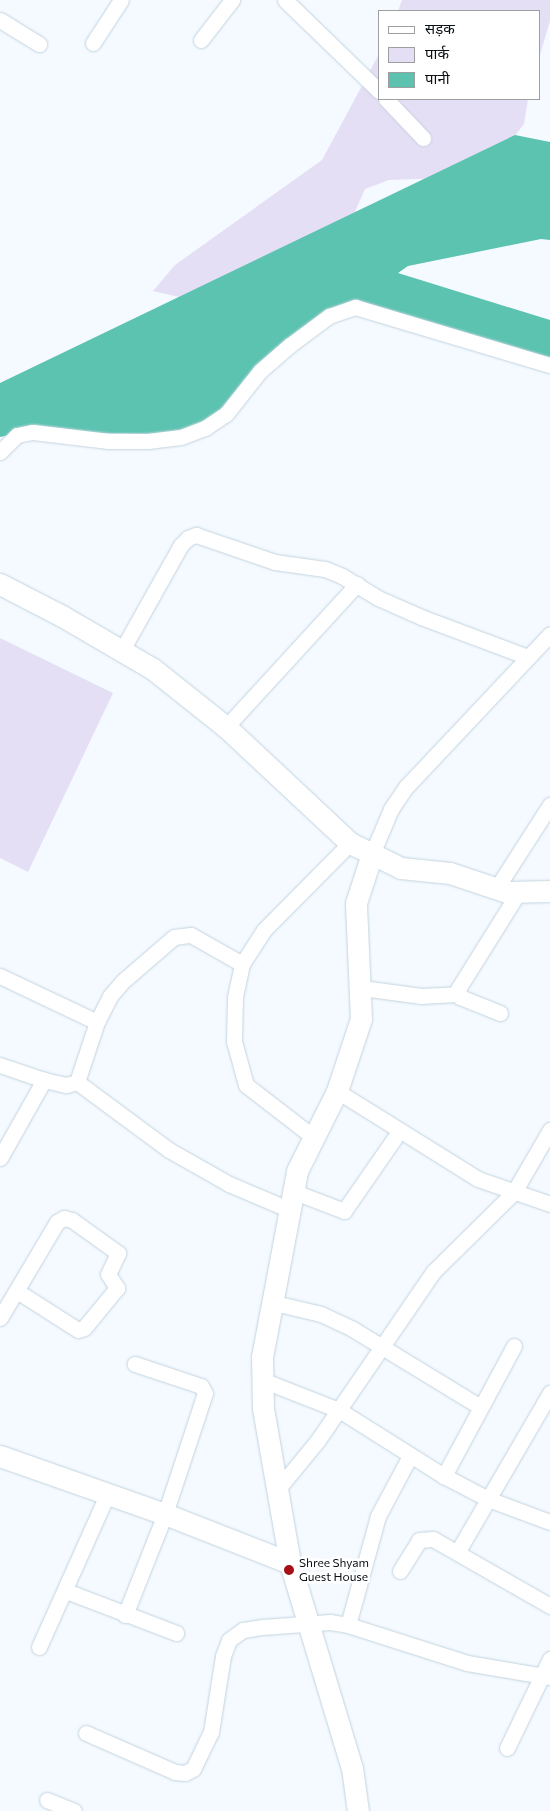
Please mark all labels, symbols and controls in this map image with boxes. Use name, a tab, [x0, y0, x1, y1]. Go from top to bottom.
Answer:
legend	[378, 10, 540, 100]
text: सड़क	[425, 19, 455, 37]
text: पार्क	[425, 44, 449, 62]
text: पानी	[425, 69, 450, 87]
place label: Shree Shyam Guest House	[299, 1556, 369, 1584]
marker: Shree Shyam Guest House	[283, 1564, 295, 1576]

